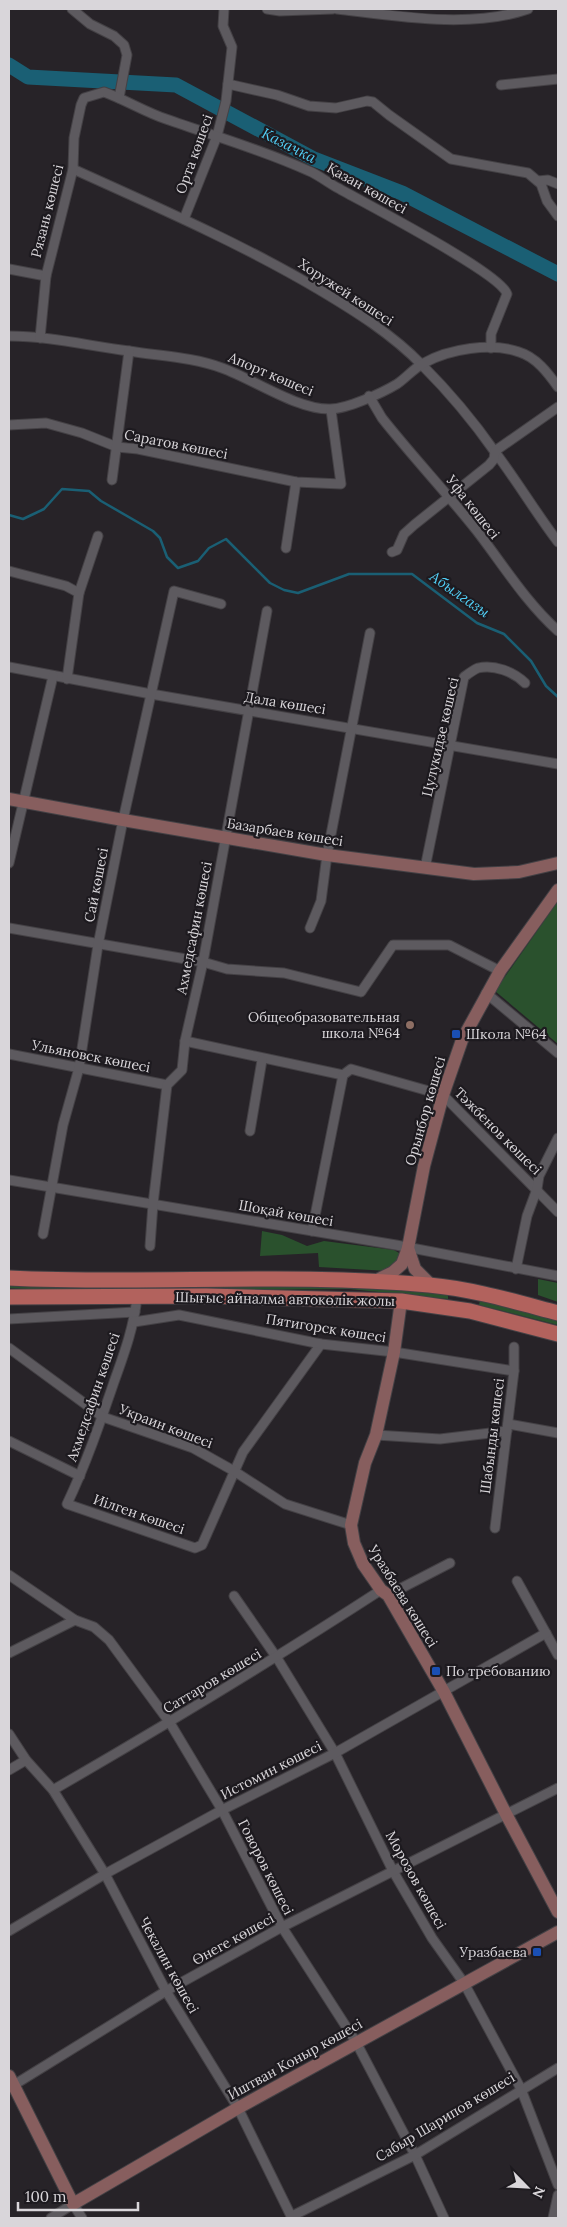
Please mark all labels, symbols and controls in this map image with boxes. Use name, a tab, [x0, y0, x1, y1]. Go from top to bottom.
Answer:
street label: Орта көшесі	[171, 112, 217, 196]
water label: Казачка	[259, 123, 320, 167]
street label: Қазан көшесі	[324, 159, 410, 217]
street label: Рязань көшесі	[27, 162, 67, 259]
street label: Хоружей көшесі	[295, 255, 397, 330]
street label: Апорт көшесі	[225, 348, 316, 400]
street label: Саратов көшесі	[123, 425, 229, 463]
street label: Уфа көшесі	[442, 471, 504, 543]
water label: Абылгазы	[426, 566, 494, 622]
street label: Цулукидзе көшесі	[418, 676, 462, 798]
street label: Дала көшесі	[243, 688, 327, 718]
street label: Базарбаев көшесі	[226, 814, 344, 850]
street label: Сай көшесі	[80, 846, 112, 924]
street label: Ахмедсафин көшесі	[172, 860, 216, 997]
place label: Общеобразовательная школа №64	[248, 1008, 400, 1042]
marker: Общеобразовательная школа №64	[404, 1019, 416, 1031]
place label: Школа №64	[466, 1025, 547, 1043]
marker: Школа №64	[450, 1028, 462, 1040]
street label: Ульяновск көшесі	[29, 1035, 152, 1076]
street label: Орынбор көшесі	[401, 1054, 449, 1168]
street label: Тәжбенов көшесі	[451, 1084, 545, 1178]
street label: Шоқай көшесі	[237, 1196, 335, 1230]
street label: Шығыс айналма автокөлік жолы	[175, 1288, 395, 1310]
street label: Пятигорск көшесі	[265, 1310, 387, 1346]
street label: Ахмедсафин көшесі	[62, 1330, 124, 1465]
street label: Шабынды көшесі	[476, 1377, 508, 1495]
street label: Украин көшесі	[116, 1400, 215, 1452]
street label: Иілген көшесі	[91, 1490, 187, 1538]
street label: Уразбаева көшесі	[364, 1541, 442, 1651]
street label: Саттаров көшесі	[159, 1644, 265, 1717]
place label: По требованию	[446, 1662, 550, 1680]
marker: По требованию	[430, 1665, 442, 1677]
street label: Истомин көшесі	[217, 1737, 325, 1803]
street label: Говоров көшесі	[234, 1816, 298, 1918]
street label: Морозов көшесі	[382, 1828, 450, 1932]
street label: Өнеге көшесі	[189, 1909, 277, 1969]
street label: Чекалин көшесі	[135, 1914, 203, 2016]
place label: Уразбаева	[459, 1943, 527, 1961]
marker: Уразбаева	[531, 1946, 543, 1958]
street label: Иштван Коныр көшесі	[225, 2014, 366, 2104]
street label: Сабыр Шарипов көшесі	[372, 2068, 518, 2166]
north arrow	[502, 2162, 552, 2212]
scale bar	[18, 2180, 138, 2212]
text: N	[528, 2184, 549, 2201]
text: 100 m	[25, 2187, 66, 2206]

